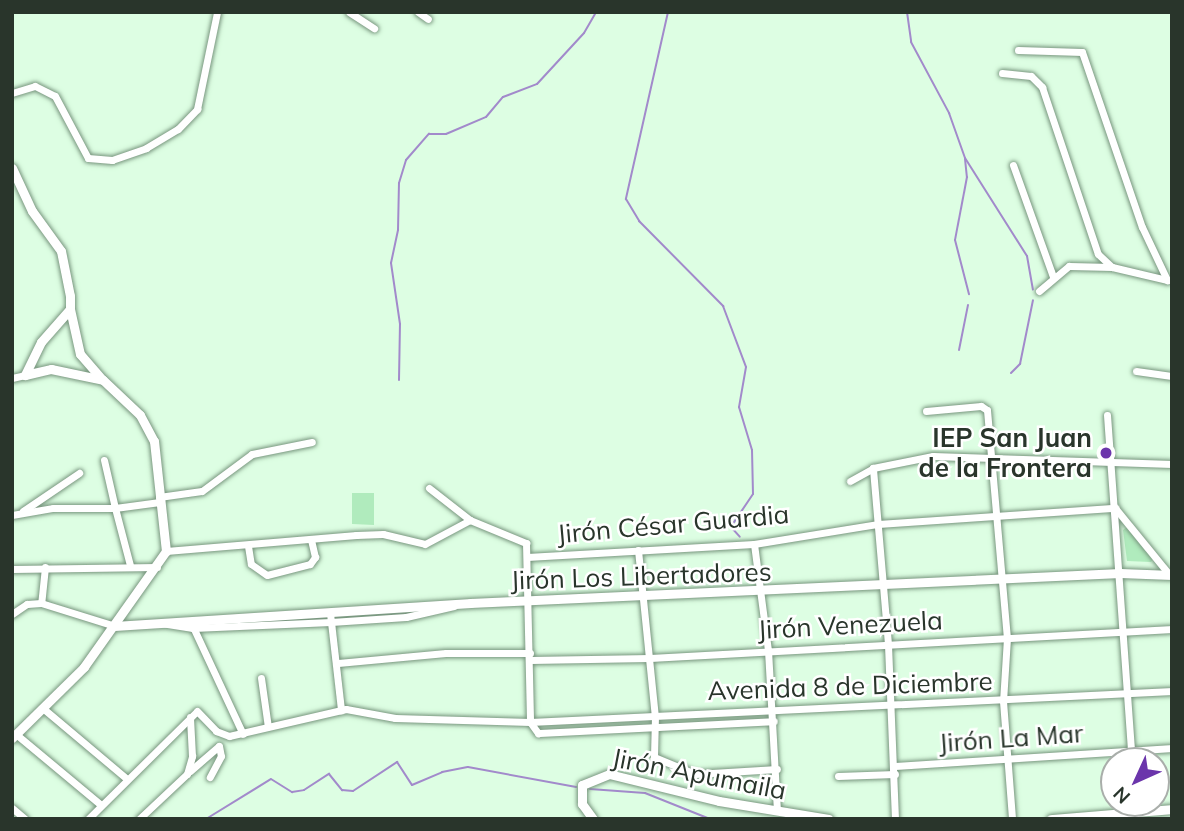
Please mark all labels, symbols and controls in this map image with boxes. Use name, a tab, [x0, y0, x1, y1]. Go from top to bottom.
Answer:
place label: IEP San Juan de la Frontera	[919, 422, 1092, 484]
marker: IEP San Juan de la Frontera	[1098, 445, 1114, 461]
street label: Jirón César Guardia	[556, 498, 790, 550]
street label: Jirón Los Libertadores	[510, 556, 772, 596]
street label: Jirón Venezuela	[757, 605, 943, 645]
street label: Avenida 8 de Diciembre	[707, 665, 993, 707]
street label: Jirón La Mar	[938, 717, 1084, 759]
street label: Jirón Apumaila	[609, 742, 789, 806]
north arrow	[1100, 747, 1170, 817]
text: N	[1108, 782, 1135, 809]

